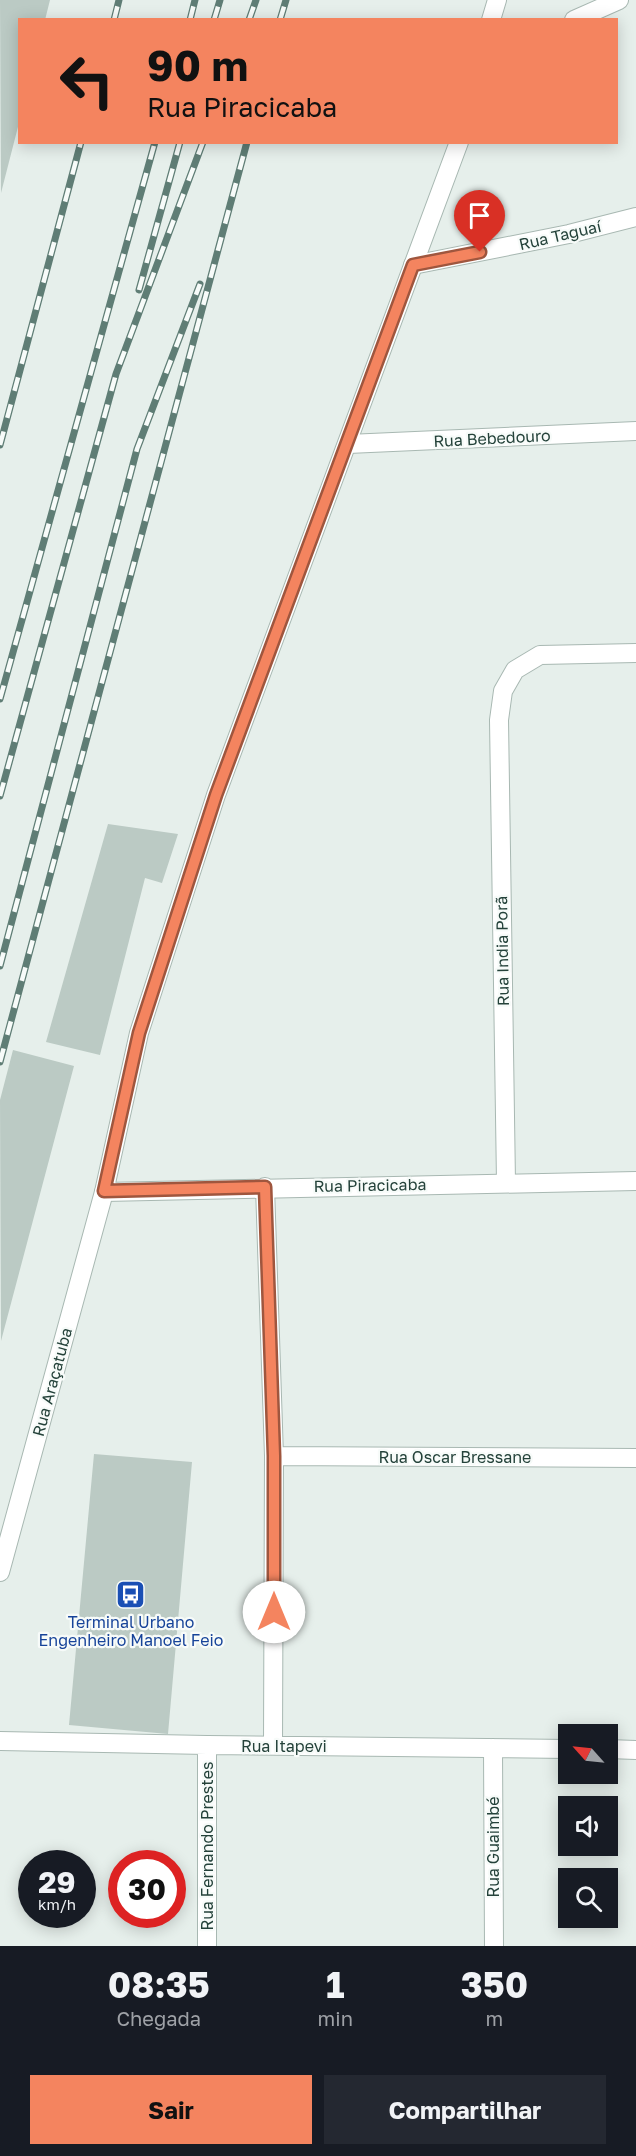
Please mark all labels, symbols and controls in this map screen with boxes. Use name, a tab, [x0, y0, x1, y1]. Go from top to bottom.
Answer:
text: 90 m	[147, 40, 248, 90]
icon: left	[48, 42, 126, 120]
text: Rua Piracicaba	[147, 91, 337, 123]
pin	[454, 190, 505, 252]
icon: arrive	[463, 199, 496, 232]
street label: Rua Taguaí	[517, 215, 605, 254]
street label: Rua Bebedouro	[433, 425, 551, 451]
street label: Rua India Porã	[491, 896, 513, 1006]
street label: Rua Piracicaba	[313, 1174, 427, 1196]
street label: Rua Araçatuba	[28, 1325, 76, 1439]
street label: Rua Oscar Bressane	[379, 1447, 531, 1467]
bus stop icon: Terminal Urbano Engenheiro Manoel Feio	[115, 1578, 147, 1610]
position arrow	[242, 1580, 306, 1644]
place label: Terminal Urbano Engenheiro Manoel Feio	[39, 1612, 223, 1650]
north arrow	[558, 1724, 618, 1784]
map controls	[558, 1724, 618, 1928]
street label: Rua Itapevi	[241, 1736, 327, 1756]
street label: Rua Fernando Prestes	[197, 1762, 217, 1930]
button: sound	[558, 1796, 618, 1856]
street label: Rua Guaimbé	[483, 1797, 503, 1897]
speed limit sign: 30	[108, 1850, 186, 1928]
text: 29	[38, 1864, 76, 1900]
button: search	[558, 1868, 618, 1928]
text: km/h	[38, 1895, 76, 1913]
text: 08:35	[108, 1963, 210, 2006]
text: 1	[326, 1963, 345, 2006]
text: 350	[461, 1963, 528, 2006]
text: Chegada	[116, 2006, 201, 2030]
text: min	[318, 2006, 353, 2030]
text: m	[486, 2006, 503, 2030]
button: Sair	[30, 2075, 312, 2144]
button: Compartilhar	[324, 2075, 606, 2144]

